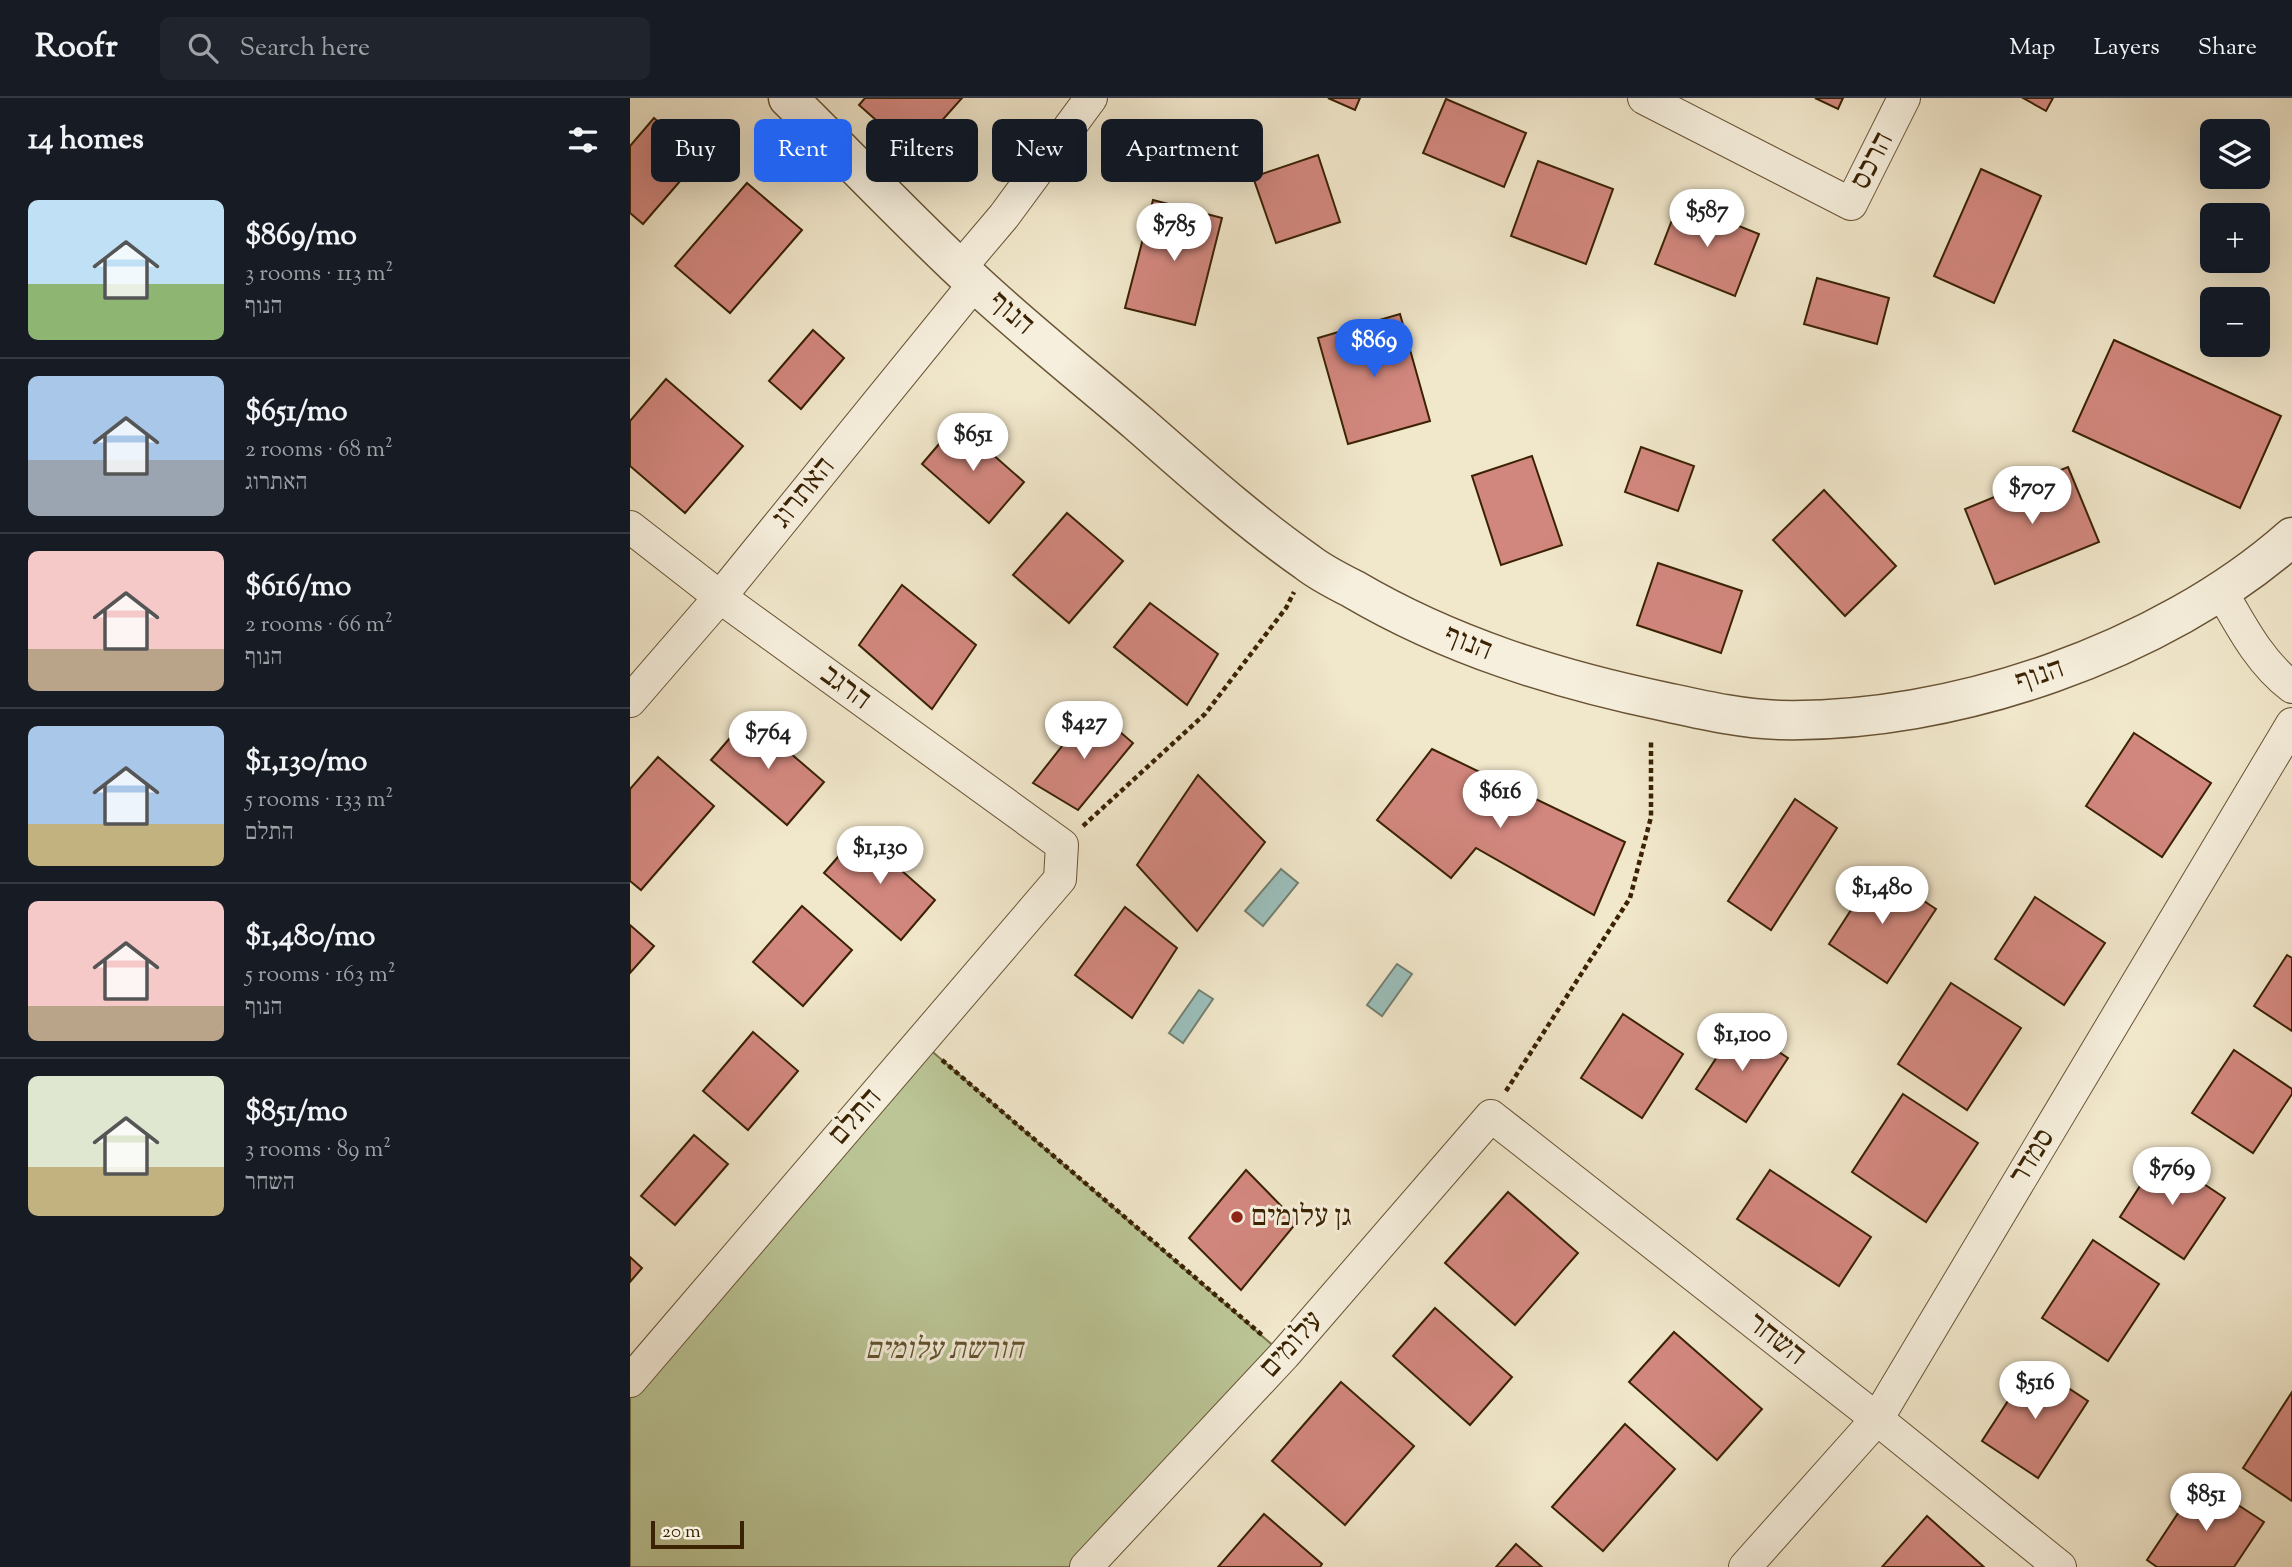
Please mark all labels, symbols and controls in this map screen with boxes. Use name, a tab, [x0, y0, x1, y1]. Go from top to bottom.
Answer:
search box	[160, 17, 650, 80]
text: Roofr	[35, 24, 118, 72]
icon: search	[184, 29, 222, 67]
text: Search here	[240, 30, 370, 67]
text: Map	[2009, 31, 2055, 65]
text: Layers	[2093, 31, 2160, 65]
text: Share	[2198, 31, 2257, 65]
text: 14 homes	[28, 119, 144, 162]
chip: Buy	[651, 119, 740, 182]
chip: Rent	[754, 119, 852, 182]
chip: Filters	[866, 119, 978, 182]
chip: New	[992, 119, 1087, 182]
chip: Apartment	[1101, 119, 1263, 182]
map controls	[2200, 119, 2270, 357]
button: layers	[2200, 119, 2270, 189]
icon: filters	[564, 121, 602, 159]
street label: הרכס	[1840, 125, 1906, 197]
pin: $587	[1666, 190, 1748, 249]
text: $587	[1685, 195, 1729, 228]
button: +	[2200, 203, 2270, 273]
pin: $785	[1133, 204, 1215, 263]
text: $785	[1152, 209, 1196, 242]
text: $869/mo	[245, 215, 357, 258]
icon: home	[84, 228, 168, 312]
text: 3 rooms · 113 m²	[245, 258, 393, 291]
street label: הנוף	[979, 282, 1043, 346]
button: −	[2200, 287, 2270, 357]
text: הנוף	[245, 291, 282, 324]
pin: $869	[1333, 320, 1415, 379]
text: $869	[1351, 325, 1397, 358]
text: $651/mo	[245, 391, 348, 434]
icon: home	[84, 404, 168, 488]
pin: $651	[932, 414, 1014, 473]
text: $651	[953, 419, 993, 452]
text: 2 rooms · 68 m²	[245, 434, 393, 467]
street label: האתרוג	[762, 448, 846, 538]
pin: $707	[1991, 466, 2073, 526]
text: האתרוג	[245, 467, 308, 500]
text: $707	[2008, 472, 2056, 505]
text: $616/mo	[245, 566, 351, 609]
icon: home	[84, 579, 168, 663]
text: 2 rooms · 66 m²	[245, 609, 393, 642]
street label: הנוף	[1437, 615, 1499, 673]
text: הנוף	[245, 642, 282, 675]
street label: הנוף	[2010, 648, 2070, 704]
street label: הרגב	[810, 655, 880, 721]
pin: $427	[1043, 702, 1125, 761]
text: $427	[1061, 707, 1107, 740]
pin: $764	[727, 712, 809, 771]
text: $764	[745, 717, 791, 750]
text: $1,130/mo	[245, 741, 367, 784]
icon: home	[84, 754, 168, 838]
pin: $616	[1459, 770, 1541, 830]
text: $616	[1479, 776, 1521, 809]
text: 5 rooms · 133 m²	[245, 784, 393, 817]
text: התלם	[245, 817, 294, 850]
pin: $1,130	[823, 826, 937, 886]
text: $1,130	[853, 832, 907, 865]
pin: $1,480	[1825, 866, 1939, 926]
text: $1,480	[1851, 872, 1913, 905]
text: $1,480/mo	[245, 916, 375, 959]
icon: home	[84, 929, 168, 1013]
text: 5 rooms · 163 m²	[245, 959, 395, 992]
text: הנוף	[245, 992, 282, 1025]
pin: $1,100	[1685, 1014, 1799, 1073]
text: $1,100	[1713, 1019, 1771, 1052]
street label: התלם	[819, 1079, 893, 1155]
text: $851/mo	[245, 1091, 348, 1134]
icon: home	[84, 1104, 168, 1188]
street label: סמדר	[1999, 1121, 2067, 1193]
text: 3 rooms · 89 m²	[245, 1134, 391, 1167]
pin: $769	[2131, 1148, 2213, 1207]
text: $769	[2149, 1153, 2195, 1186]
text: השחר	[245, 1167, 295, 1200]
place label: גן עלומים	[1251, 1196, 1352, 1239]
marker: גן עלומים	[1229, 1209, 1245, 1225]
street label: עלומים	[1250, 1302, 1334, 1388]
street label: השחר	[1737, 1303, 1815, 1377]
park label: חורשת עלומים	[865, 1329, 1026, 1372]
pin: $516	[1994, 1362, 2076, 1421]
text: $516	[2015, 1367, 2055, 1400]
pin: $851	[2165, 1474, 2247, 1533]
text: $851	[2186, 1479, 2226, 1512]
scale bar	[651, 1518, 744, 1550]
text: 20 m	[662, 1519, 701, 1546]

